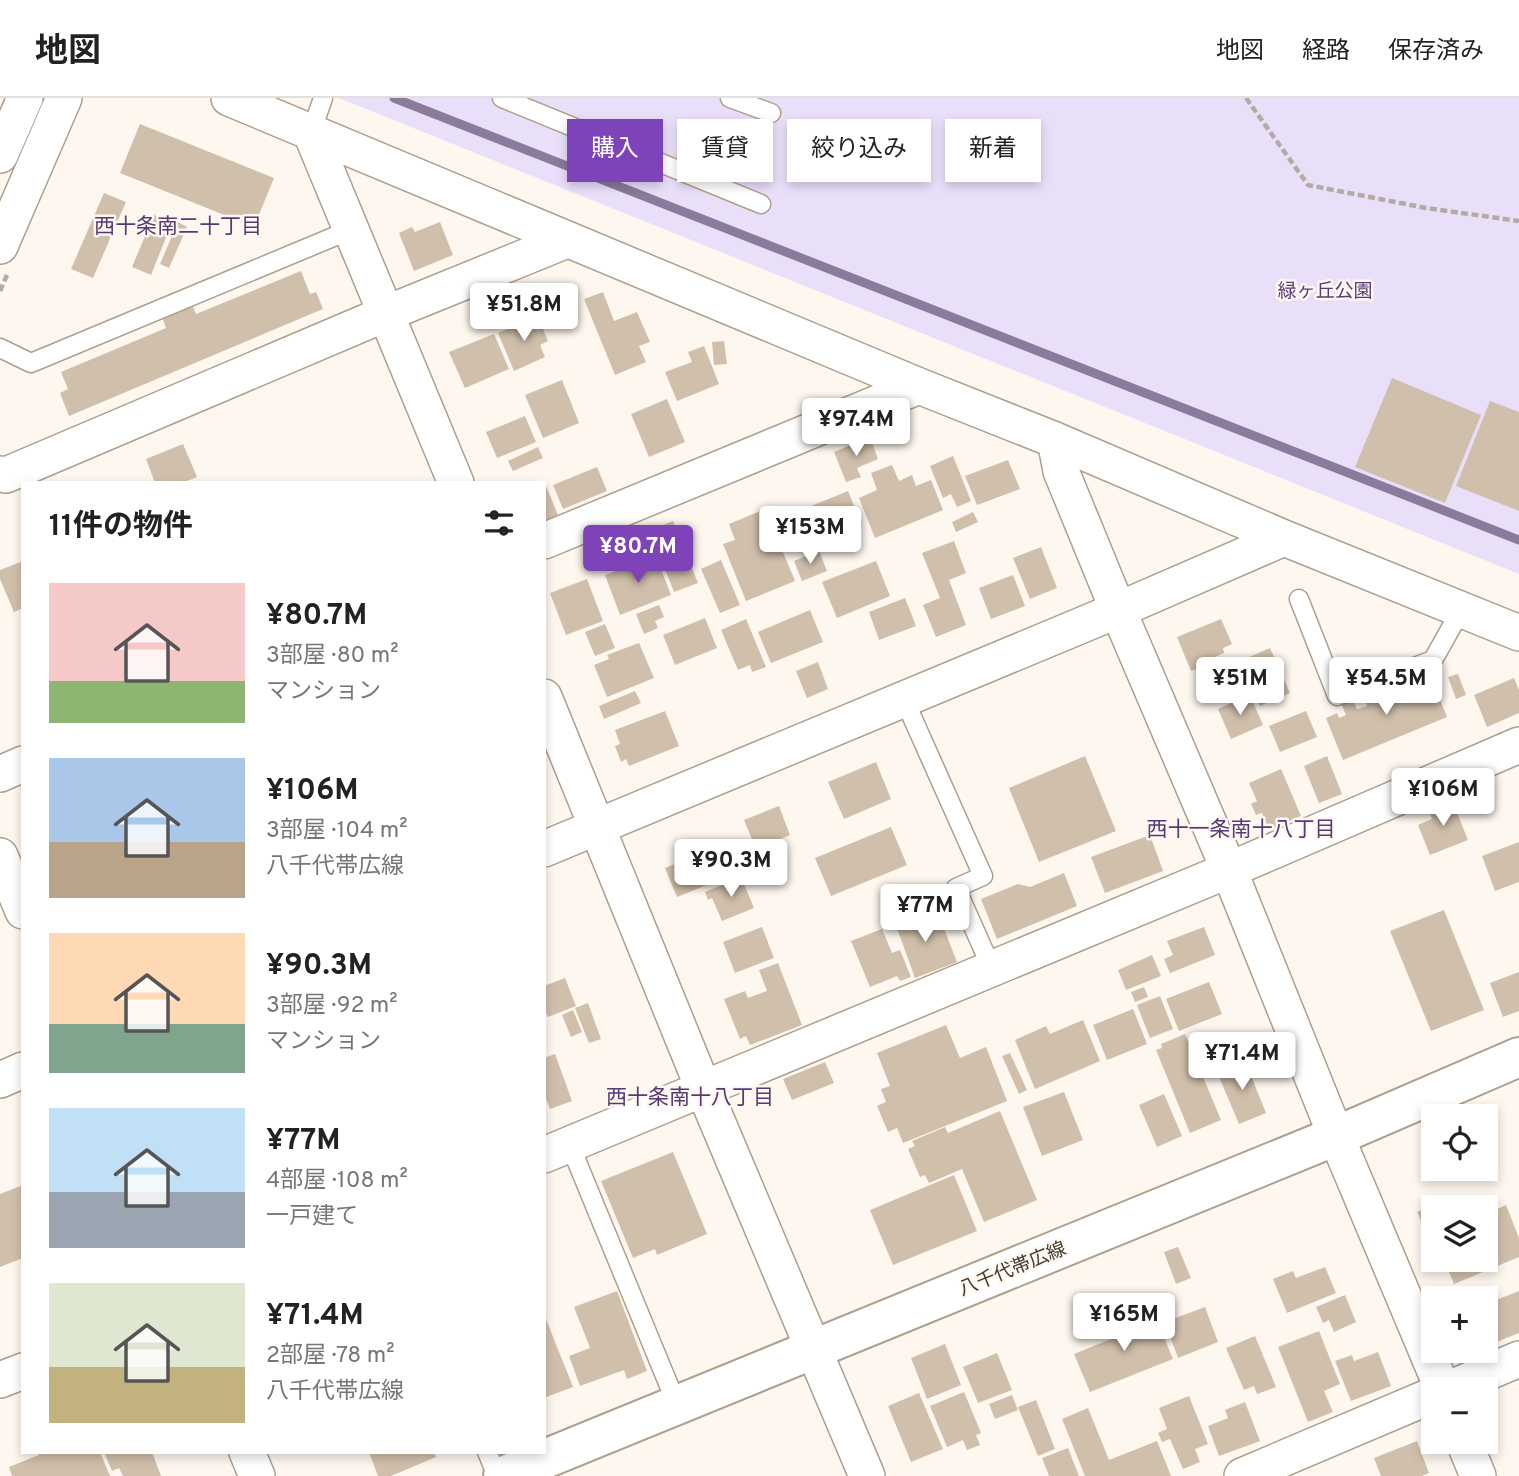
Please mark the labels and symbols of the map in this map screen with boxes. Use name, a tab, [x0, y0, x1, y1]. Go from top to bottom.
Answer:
district label: 西十条南二十丁目	[94, 214, 262, 241]
park label: 緑ヶ丘公園	[1277, 280, 1373, 304]
pin: ¥51.8M	[467, 284, 581, 343]
pin: ¥97.4M	[799, 398, 913, 458]
pin: ¥153M	[761, 506, 859, 566]
pin: ¥80.7M	[581, 526, 695, 585]
pin: ¥51M	[1199, 658, 1281, 717]
pin: ¥54.5M	[1329, 658, 1443, 717]
pin: ¥106M	[1394, 768, 1492, 828]
district label: 西十一条南十八丁目	[1147, 817, 1336, 844]
pin: ¥90.3M	[674, 840, 788, 899]
pin: ¥77M	[884, 884, 966, 944]
pin: ¥71.4M	[1185, 1032, 1299, 1092]
district label: 西十条南十八丁目	[606, 1085, 774, 1112]
street label: 八千代帯広線	[955, 1237, 1070, 1302]
pin: ¥165M	[1075, 1294, 1173, 1353]

